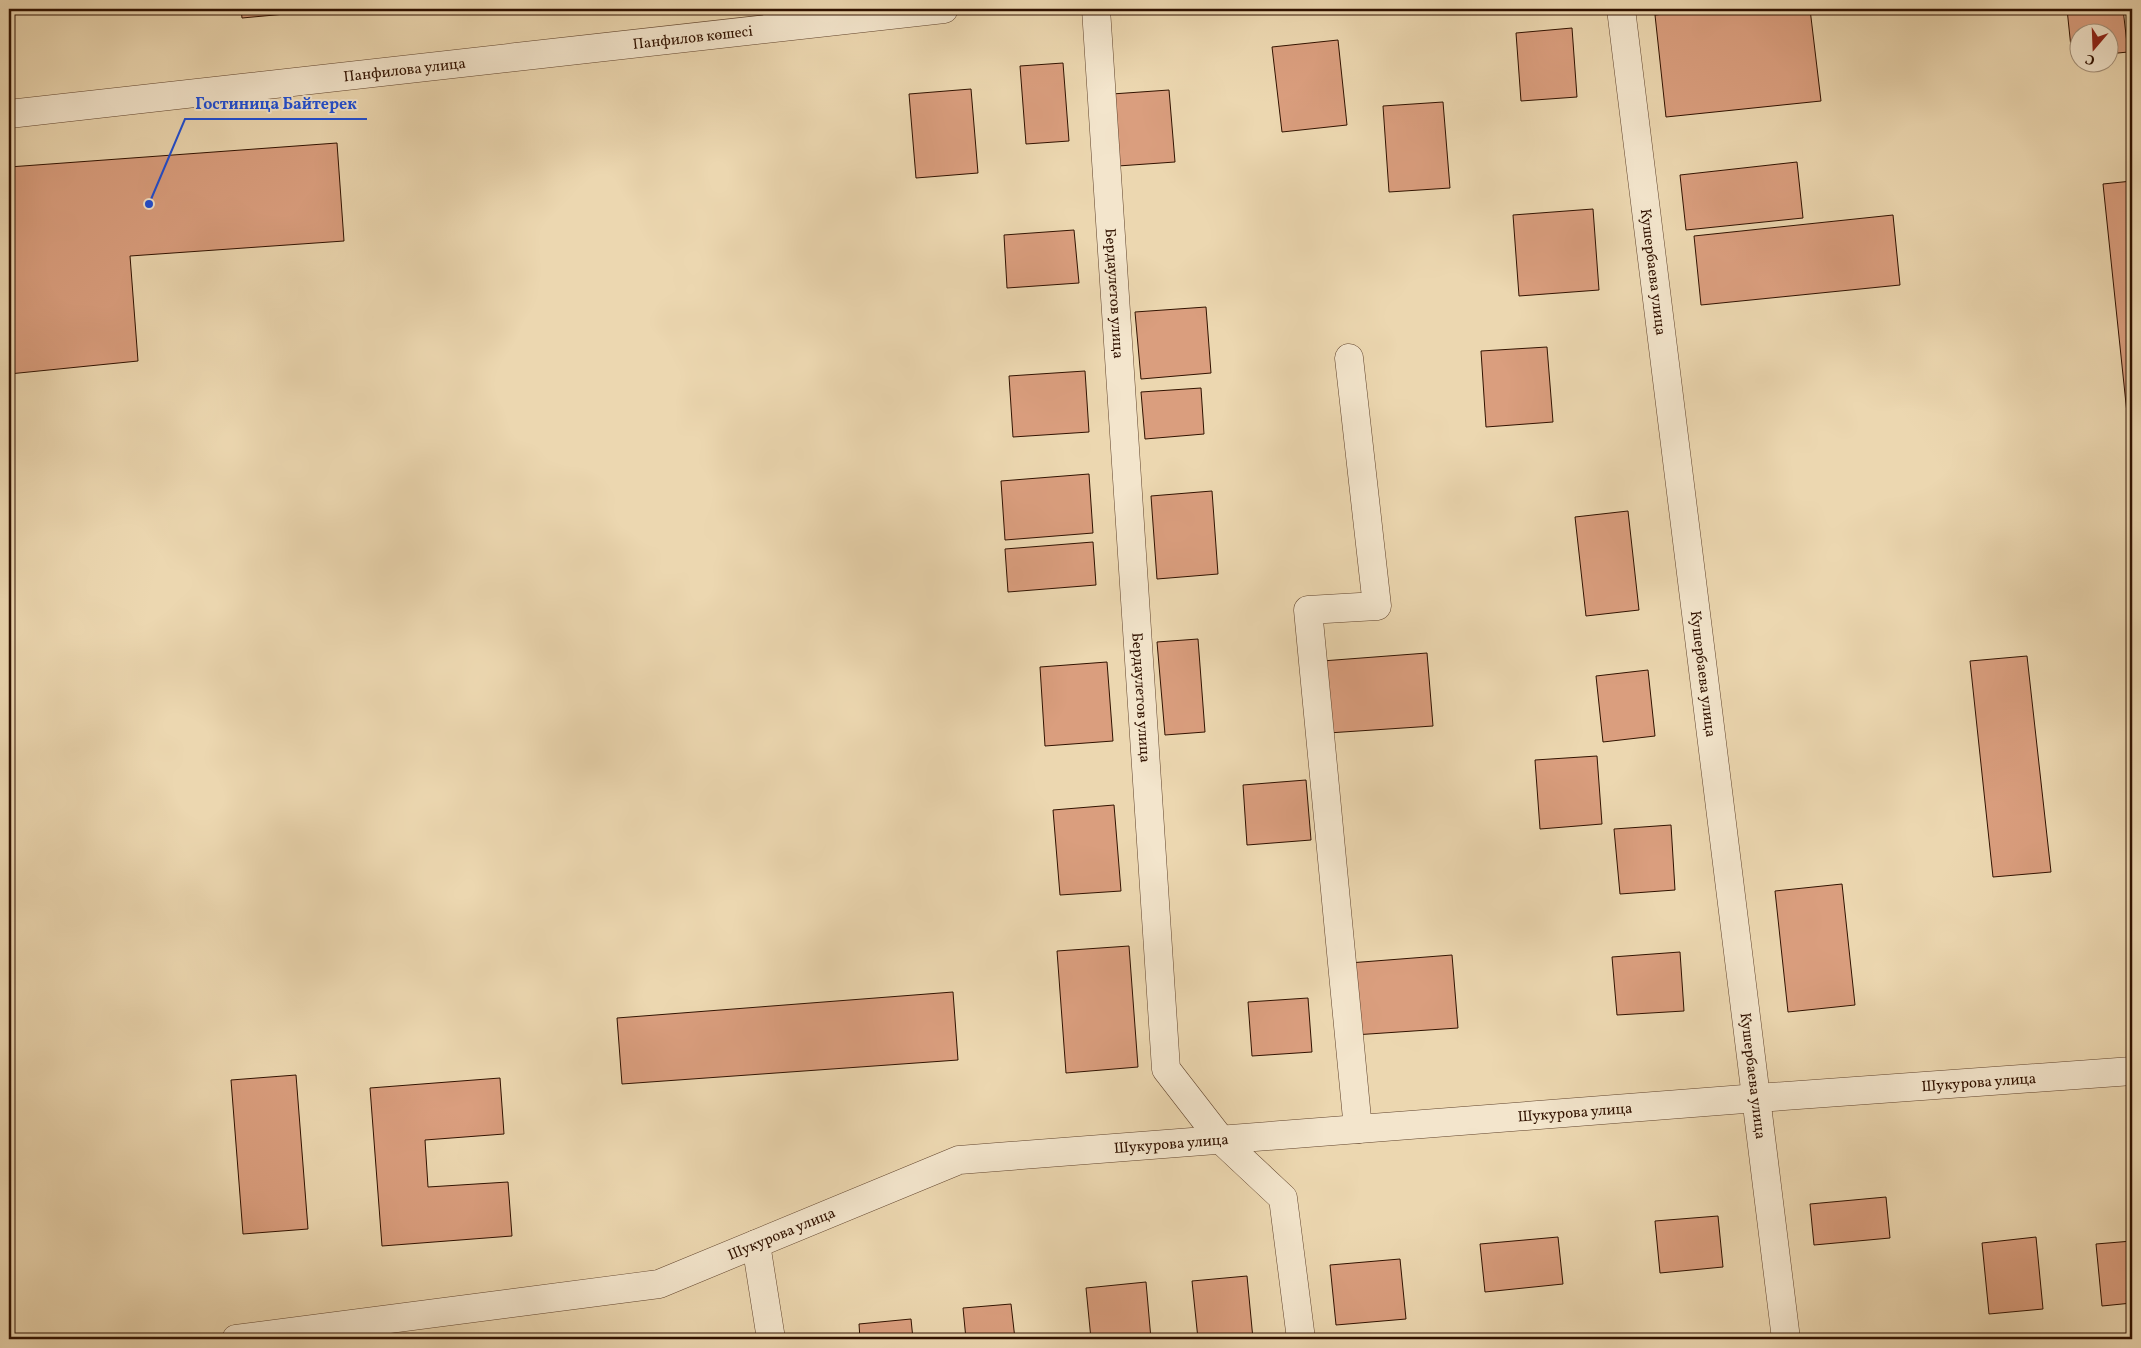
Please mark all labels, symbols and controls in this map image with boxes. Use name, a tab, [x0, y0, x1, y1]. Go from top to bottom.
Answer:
street label: Панфилов көшесі	[632, 22, 754, 56]
north arrow	[2068, 22, 2118, 72]
text: С	[2083, 48, 2098, 69]
street label: Панфилова улица	[342, 54, 467, 88]
callout: Гостиница Байтерек	[185, 88, 367, 119]
text: Гостиница Байтерек	[195, 94, 357, 116]
street label: Кушербаева улица	[1634, 208, 1670, 337]
street label: Бердаулетов улица	[1099, 228, 1128, 359]
street label: Кушербаева улица	[1684, 610, 1720, 739]
street label: Бердаулетов улица	[1125, 632, 1155, 763]
street label: Кушербаева улица	[1734, 1011, 1770, 1141]
street label: Шукурова улица	[1921, 1069, 2037, 1098]
street label: Шукурова улица	[1517, 1099, 1633, 1129]
street label: Шукурова улица	[1113, 1130, 1229, 1160]
street label: Шукурова улица	[725, 1203, 839, 1266]

